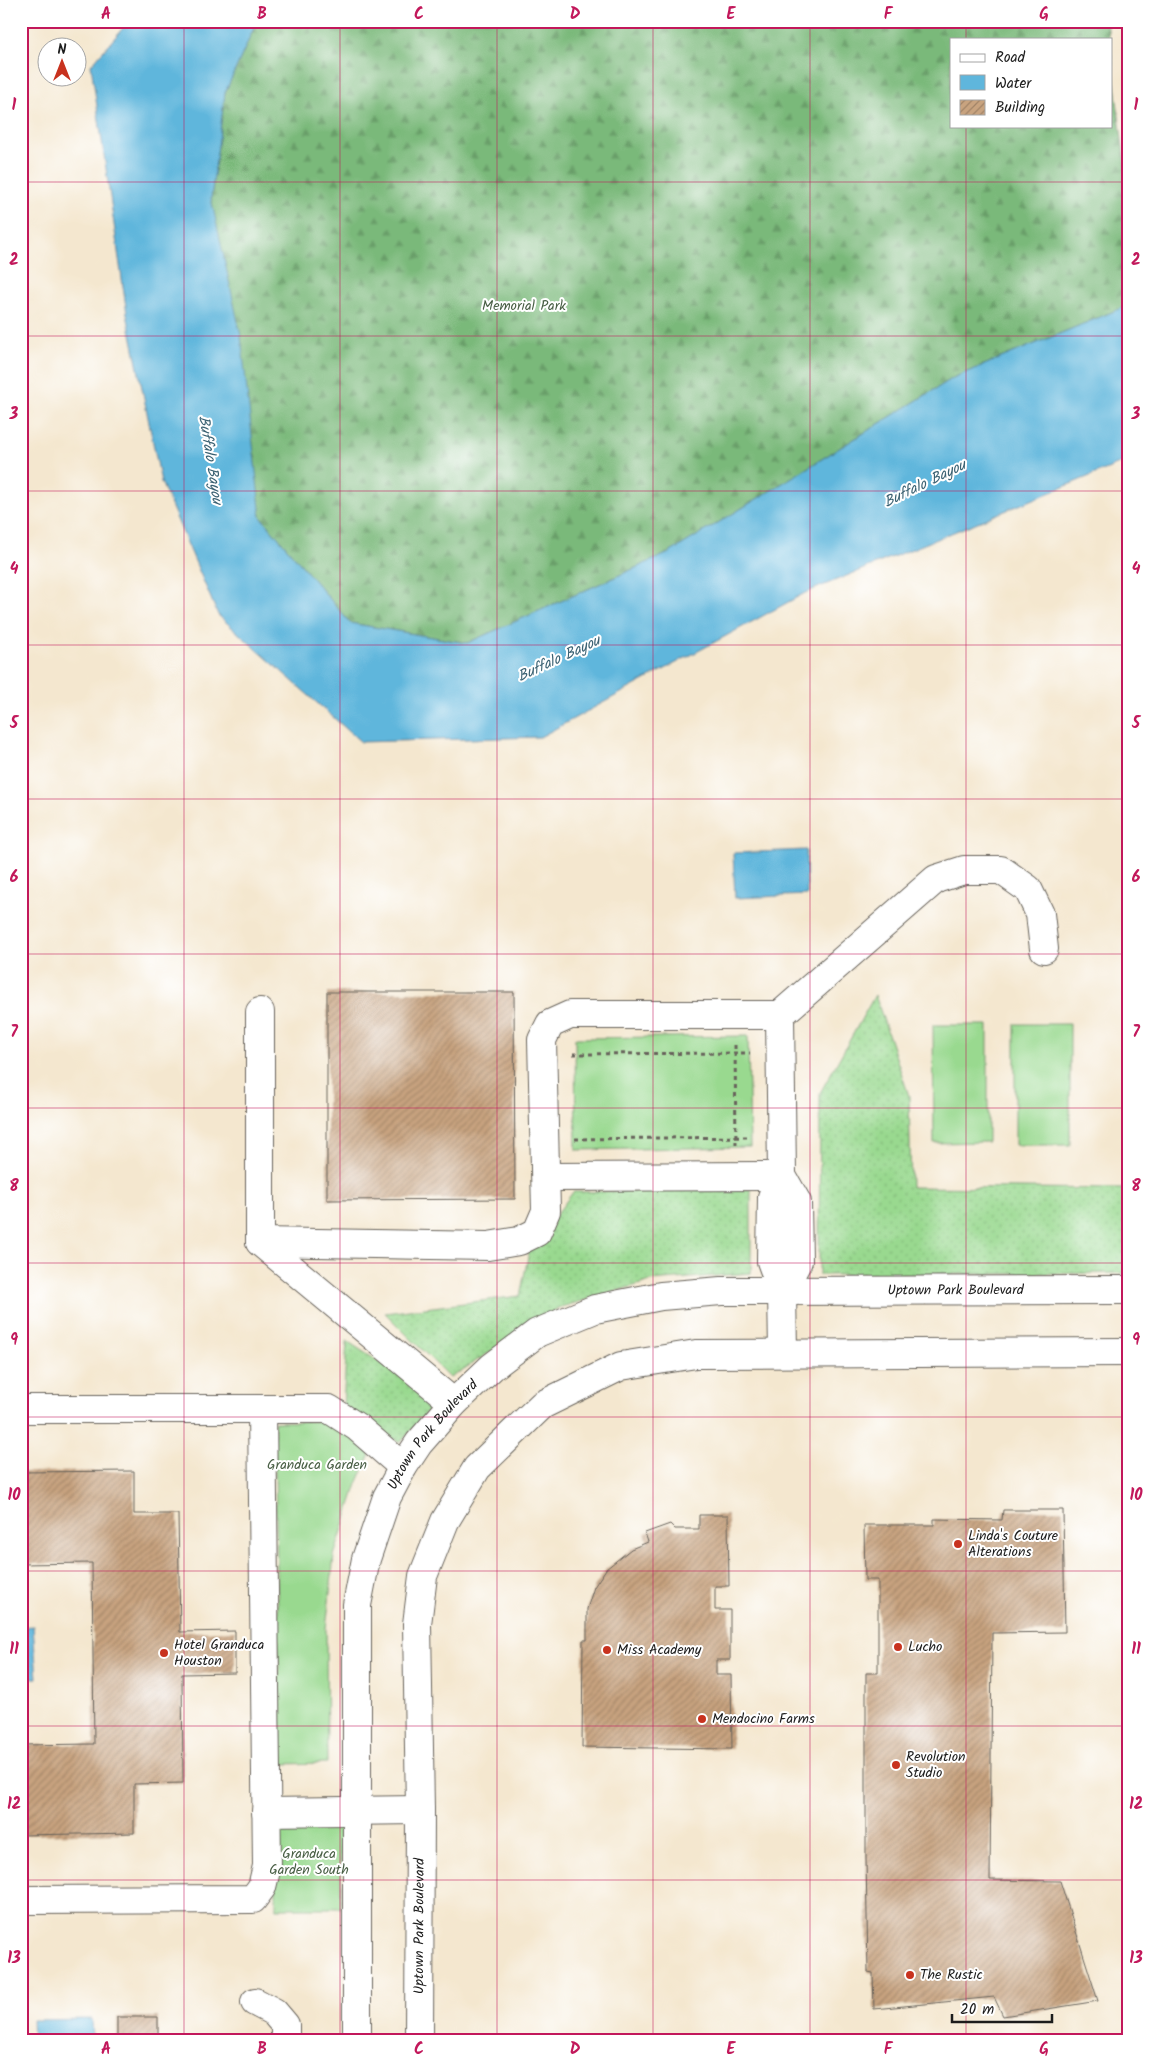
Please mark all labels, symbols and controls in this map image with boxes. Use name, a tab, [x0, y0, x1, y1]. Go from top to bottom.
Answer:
text: A	[101, 2, 111, 27]
text: B	[257, 2, 267, 27]
text: C	[414, 2, 424, 27]
text: D	[570, 2, 581, 27]
text: E	[727, 2, 737, 27]
text: F	[884, 2, 894, 27]
text: G	[1039, 2, 1049, 27]
north arrow	[38, 38, 88, 88]
legend	[950, 38, 1112, 128]
text: N	[58, 39, 67, 61]
text: Road	[995, 46, 1026, 70]
text: Water	[995, 72, 1032, 96]
text: 1	[12, 93, 17, 118]
text: 1	[1134, 93, 1139, 118]
text: Building	[995, 96, 1045, 120]
text: 2	[9, 248, 19, 273]
text: 2	[1131, 248, 1141, 273]
park label: Memorial Park	[482, 295, 566, 317]
text: 3	[9, 402, 19, 427]
text: 3	[1131, 402, 1141, 427]
water label: Buffalo Bayou	[191, 414, 229, 508]
water label: Buffalo Bayou	[880, 453, 972, 514]
text: 4	[10, 557, 19, 582]
text: 4	[1132, 557, 1141, 582]
water label: Buffalo Bayou	[513, 629, 606, 689]
text: 5	[9, 711, 20, 736]
text: 5	[1131, 711, 1142, 736]
text: 6	[10, 865, 19, 890]
text: 6	[1132, 865, 1141, 890]
text: 7	[10, 1020, 18, 1045]
text: 7	[1132, 1020, 1140, 1045]
text: 8	[9, 1174, 19, 1199]
text: 8	[1131, 1174, 1141, 1199]
street label: Uptown Park Boulevard	[888, 1279, 1025, 1302]
text: 9	[10, 1328, 18, 1353]
text: 9	[1132, 1328, 1140, 1353]
street label: Uptown Park Boulevard	[382, 1374, 484, 1494]
park label: Granduca Garden	[267, 1454, 367, 1476]
text: 10	[7, 1483, 21, 1508]
text: 10	[1129, 1483, 1143, 1508]
place label: Linda's Couture Alterations	[968, 1525, 1059, 1563]
marker: Linda's Couture Alterations	[952, 1538, 964, 1550]
place label: Hotel Granduca Houston	[174, 1634, 264, 1672]
place label: Lucho	[908, 1636, 942, 1658]
text: 11	[9, 1637, 19, 1662]
text: 11	[1131, 1637, 1141, 1662]
place label: Miss Academy	[617, 1639, 702, 1661]
marker: Lucho	[892, 1641, 904, 1653]
marker: Miss Academy	[601, 1644, 613, 1656]
marker: Hotel Granduca Houston	[158, 1647, 170, 1659]
place label: Mendocino Farms	[712, 1708, 815, 1730]
marker: Mendocino Farms	[696, 1713, 708, 1725]
place label: Revolution Studio	[906, 1746, 965, 1784]
marker: Revolution Studio	[890, 1759, 902, 1771]
text: 12	[7, 1792, 21, 1817]
text: 12	[1129, 1792, 1143, 1817]
park label: Granduca Garden South	[269, 1843, 349, 1881]
street label: Uptown Park Boulevard	[408, 1857, 431, 1994]
text: 13	[7, 1946, 21, 1971]
text: 13	[1129, 1946, 1143, 1971]
place label: The Rustic	[920, 1964, 983, 1986]
marker: The Rustic	[904, 1969, 916, 1981]
scale bar	[952, 1992, 1052, 2024]
text: 20 m	[960, 1998, 994, 2022]
text: A	[101, 2037, 111, 2062]
text: B	[257, 2037, 267, 2062]
text: C	[414, 2037, 424, 2062]
text: D	[570, 2037, 581, 2062]
text: E	[727, 2037, 737, 2062]
text: F	[884, 2037, 894, 2062]
text: G	[1039, 2037, 1049, 2062]

